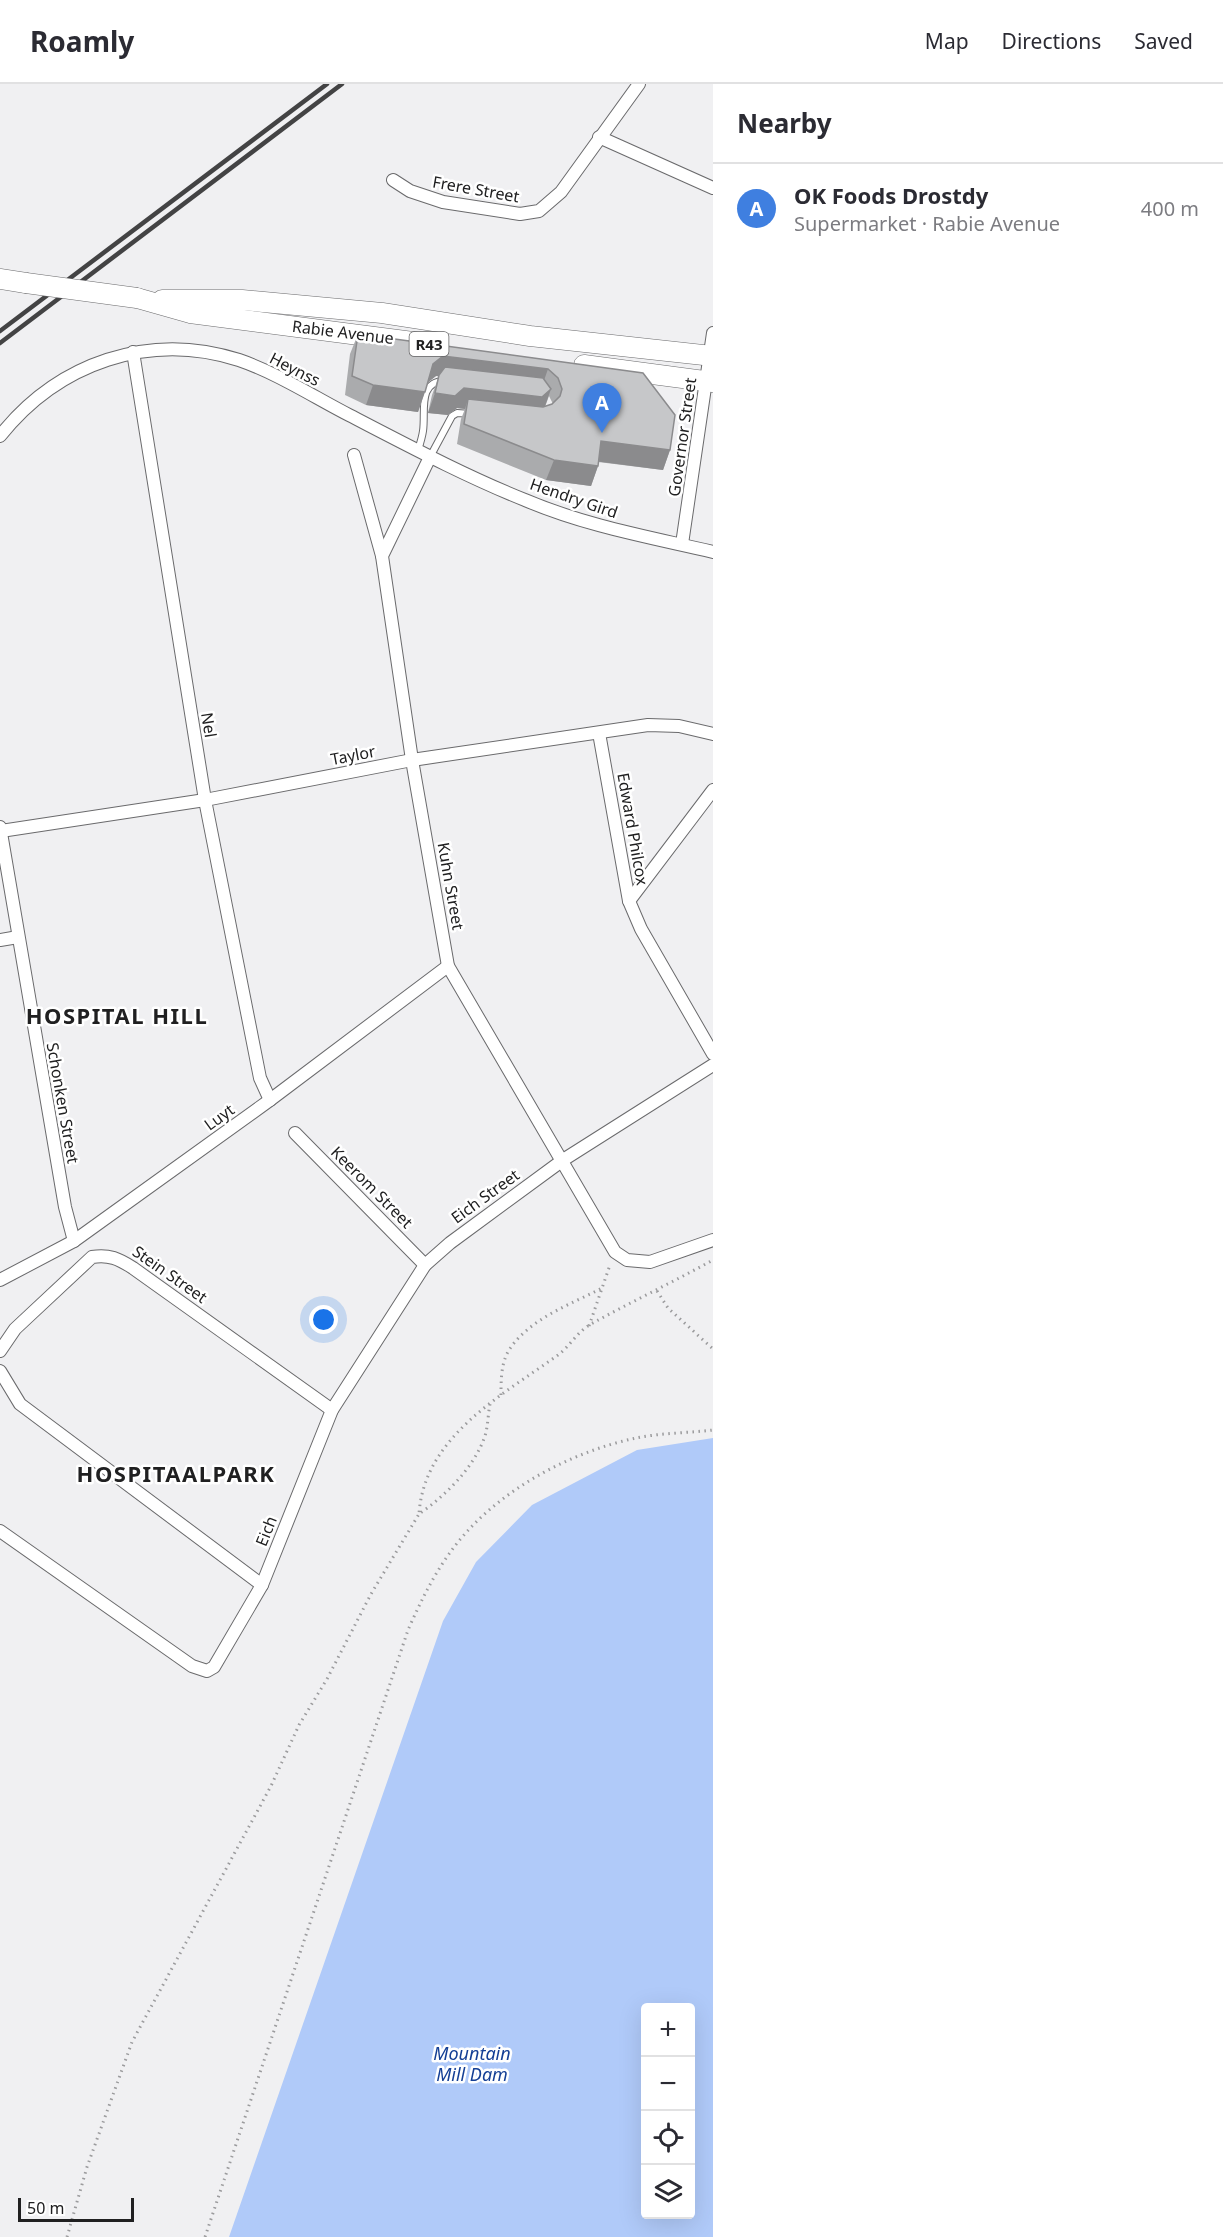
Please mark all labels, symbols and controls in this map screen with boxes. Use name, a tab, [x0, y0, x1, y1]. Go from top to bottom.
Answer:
text: Roamly	[30, 22, 134, 60]
text: Map	[925, 27, 969, 55]
text: Directions	[1002, 27, 1101, 55]
text: Saved	[1134, 27, 1193, 55]
text: Nearby	[737, 105, 832, 141]
street label: Frere Street	[431, 171, 521, 207]
text: OK Foods Drostdy	[794, 180, 988, 210]
text: A	[750, 195, 763, 222]
text: 400 m	[1141, 195, 1199, 222]
text: Supermarket · Rabie Avenue	[794, 210, 1060, 237]
street label: Rabie Avenue	[291, 315, 395, 349]
road number: R43	[410, 332, 448, 356]
street label: Heynss	[266, 347, 324, 391]
street label: Governor Street	[663, 376, 701, 498]
pin: A	[582, 384, 622, 433]
street label: Hendry Gird	[527, 473, 621, 523]
street label: Nel	[196, 711, 222, 739]
street label: Taylor	[329, 740, 378, 770]
street label: Edward Philcox	[612, 771, 654, 888]
street label: Kuhn Street	[432, 841, 470, 932]
district label: HOSPITAL HILL	[26, 1000, 208, 1030]
street label: Schonken Street	[42, 1041, 84, 1165]
street label: Luyt	[200, 1099, 239, 1135]
street label: Keerom Street	[326, 1141, 418, 1233]
street label: Eich Street	[446, 1164, 524, 1228]
street label: Stein Street	[128, 1240, 212, 1308]
your location	[309, 1305, 338, 1334]
district label: HOSPITAALPARK	[77, 1458, 275, 1488]
street label: Eich	[250, 1513, 282, 1549]
map controls	[641, 2003, 695, 2219]
button: +	[641, 2003, 695, 2057]
water label: Mountain Mill Dam	[433, 2041, 511, 2086]
button: −	[641, 2057, 695, 2111]
button: locate	[641, 2111, 695, 2165]
button: layers	[641, 2165, 695, 2219]
scale bar	[18, 2195, 134, 2222]
text: 50 m	[27, 2197, 64, 2219]

